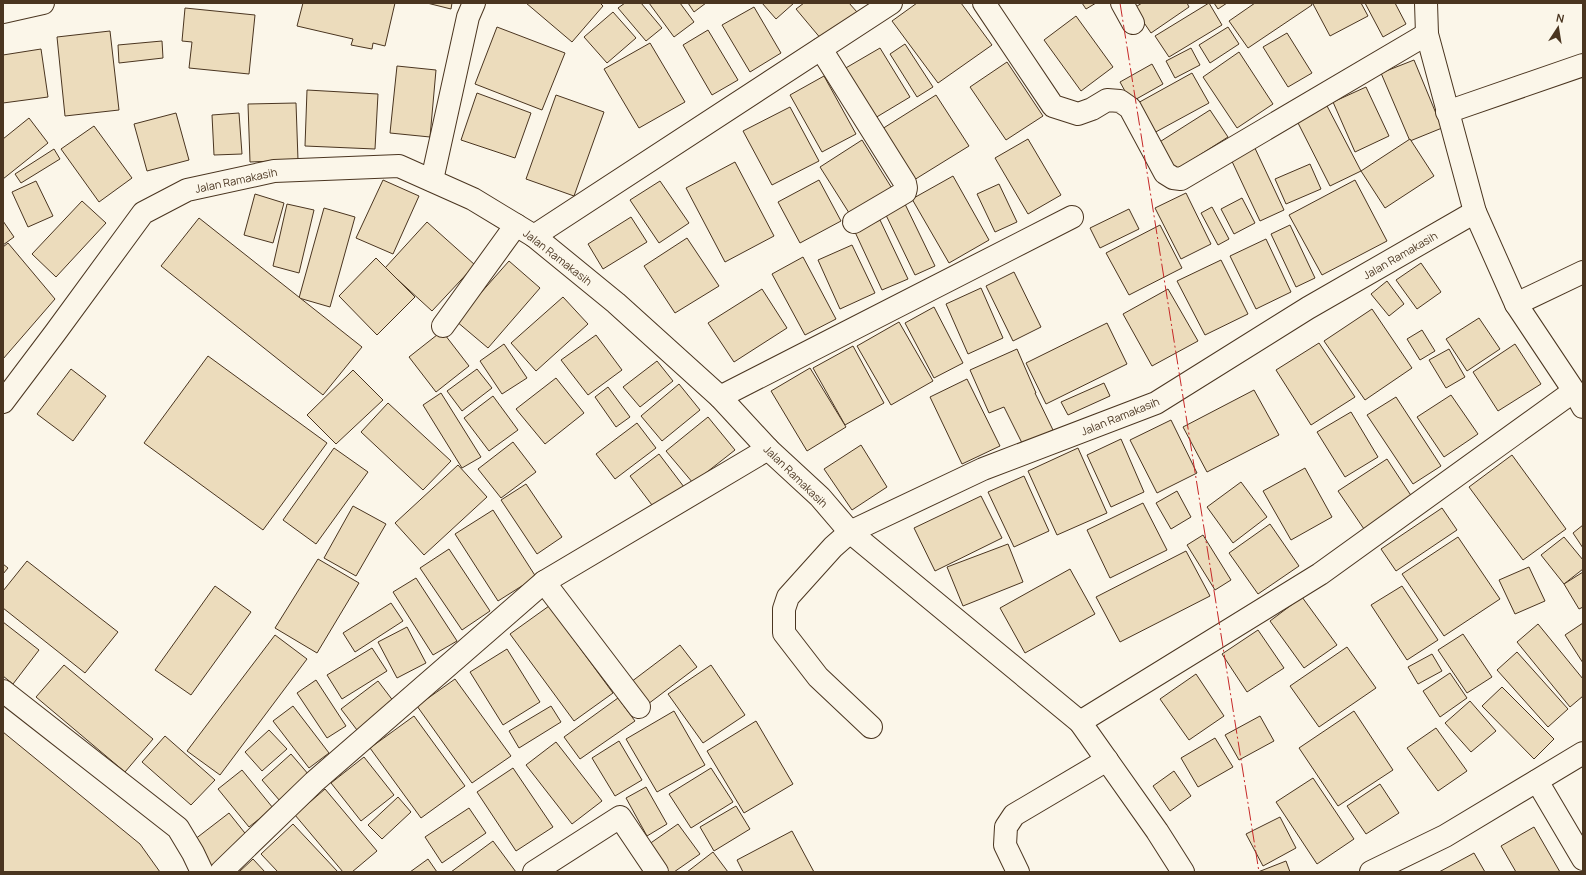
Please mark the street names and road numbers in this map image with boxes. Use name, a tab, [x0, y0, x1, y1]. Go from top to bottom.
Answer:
street label: Jalan Ramakasih	[194, 164, 278, 196]
street label: Jalan Ramakasih	[520, 225, 596, 289]
street label: Jalan Ramakasih	[1360, 228, 1440, 282]
street label: Jalan Ramakasih	[1078, 393, 1162, 439]
street label: Jalan Ramakasih	[761, 442, 831, 510]

